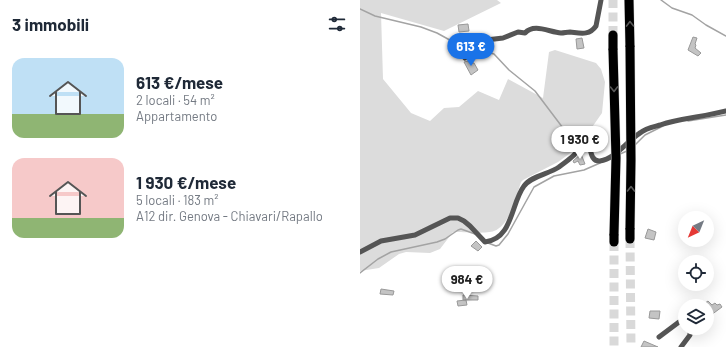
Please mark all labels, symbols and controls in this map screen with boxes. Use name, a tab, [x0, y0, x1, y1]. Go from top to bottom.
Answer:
icon: filters	[326, 13, 348, 35]
text: 3 immobili	[12, 14, 89, 34]
one-way arrow	[626, 21, 634, 27]
pin: 613 €	[443, 33, 499, 67]
text: 613 €	[456, 38, 486, 54]
text: 613 €/mese	[136, 72, 223, 92]
icon: home	[44, 74, 92, 122]
one-way arrow	[610, 86, 618, 92]
text: 2 locali · 54 m²	[136, 92, 215, 108]
text: Appartamento	[136, 108, 217, 124]
pin: 1 930 €	[543, 126, 617, 160]
text: 1 930 €	[560, 131, 600, 147]
text: 1 930 €/mese	[136, 172, 236, 192]
icon: home	[44, 174, 92, 222]
one-way arrow	[627, 186, 635, 192]
text: 5 locali · 183 m²	[136, 192, 219, 208]
text: A12 dir. Genova - Chiavari/Rapallo	[136, 208, 323, 224]
north arrow	[678, 211, 714, 247]
map controls	[678, 211, 714, 335]
button: locate	[678, 255, 714, 291]
pin: 984 €	[439, 266, 495, 300]
text: 984 €	[451, 271, 483, 287]
button: layers	[678, 299, 714, 335]

